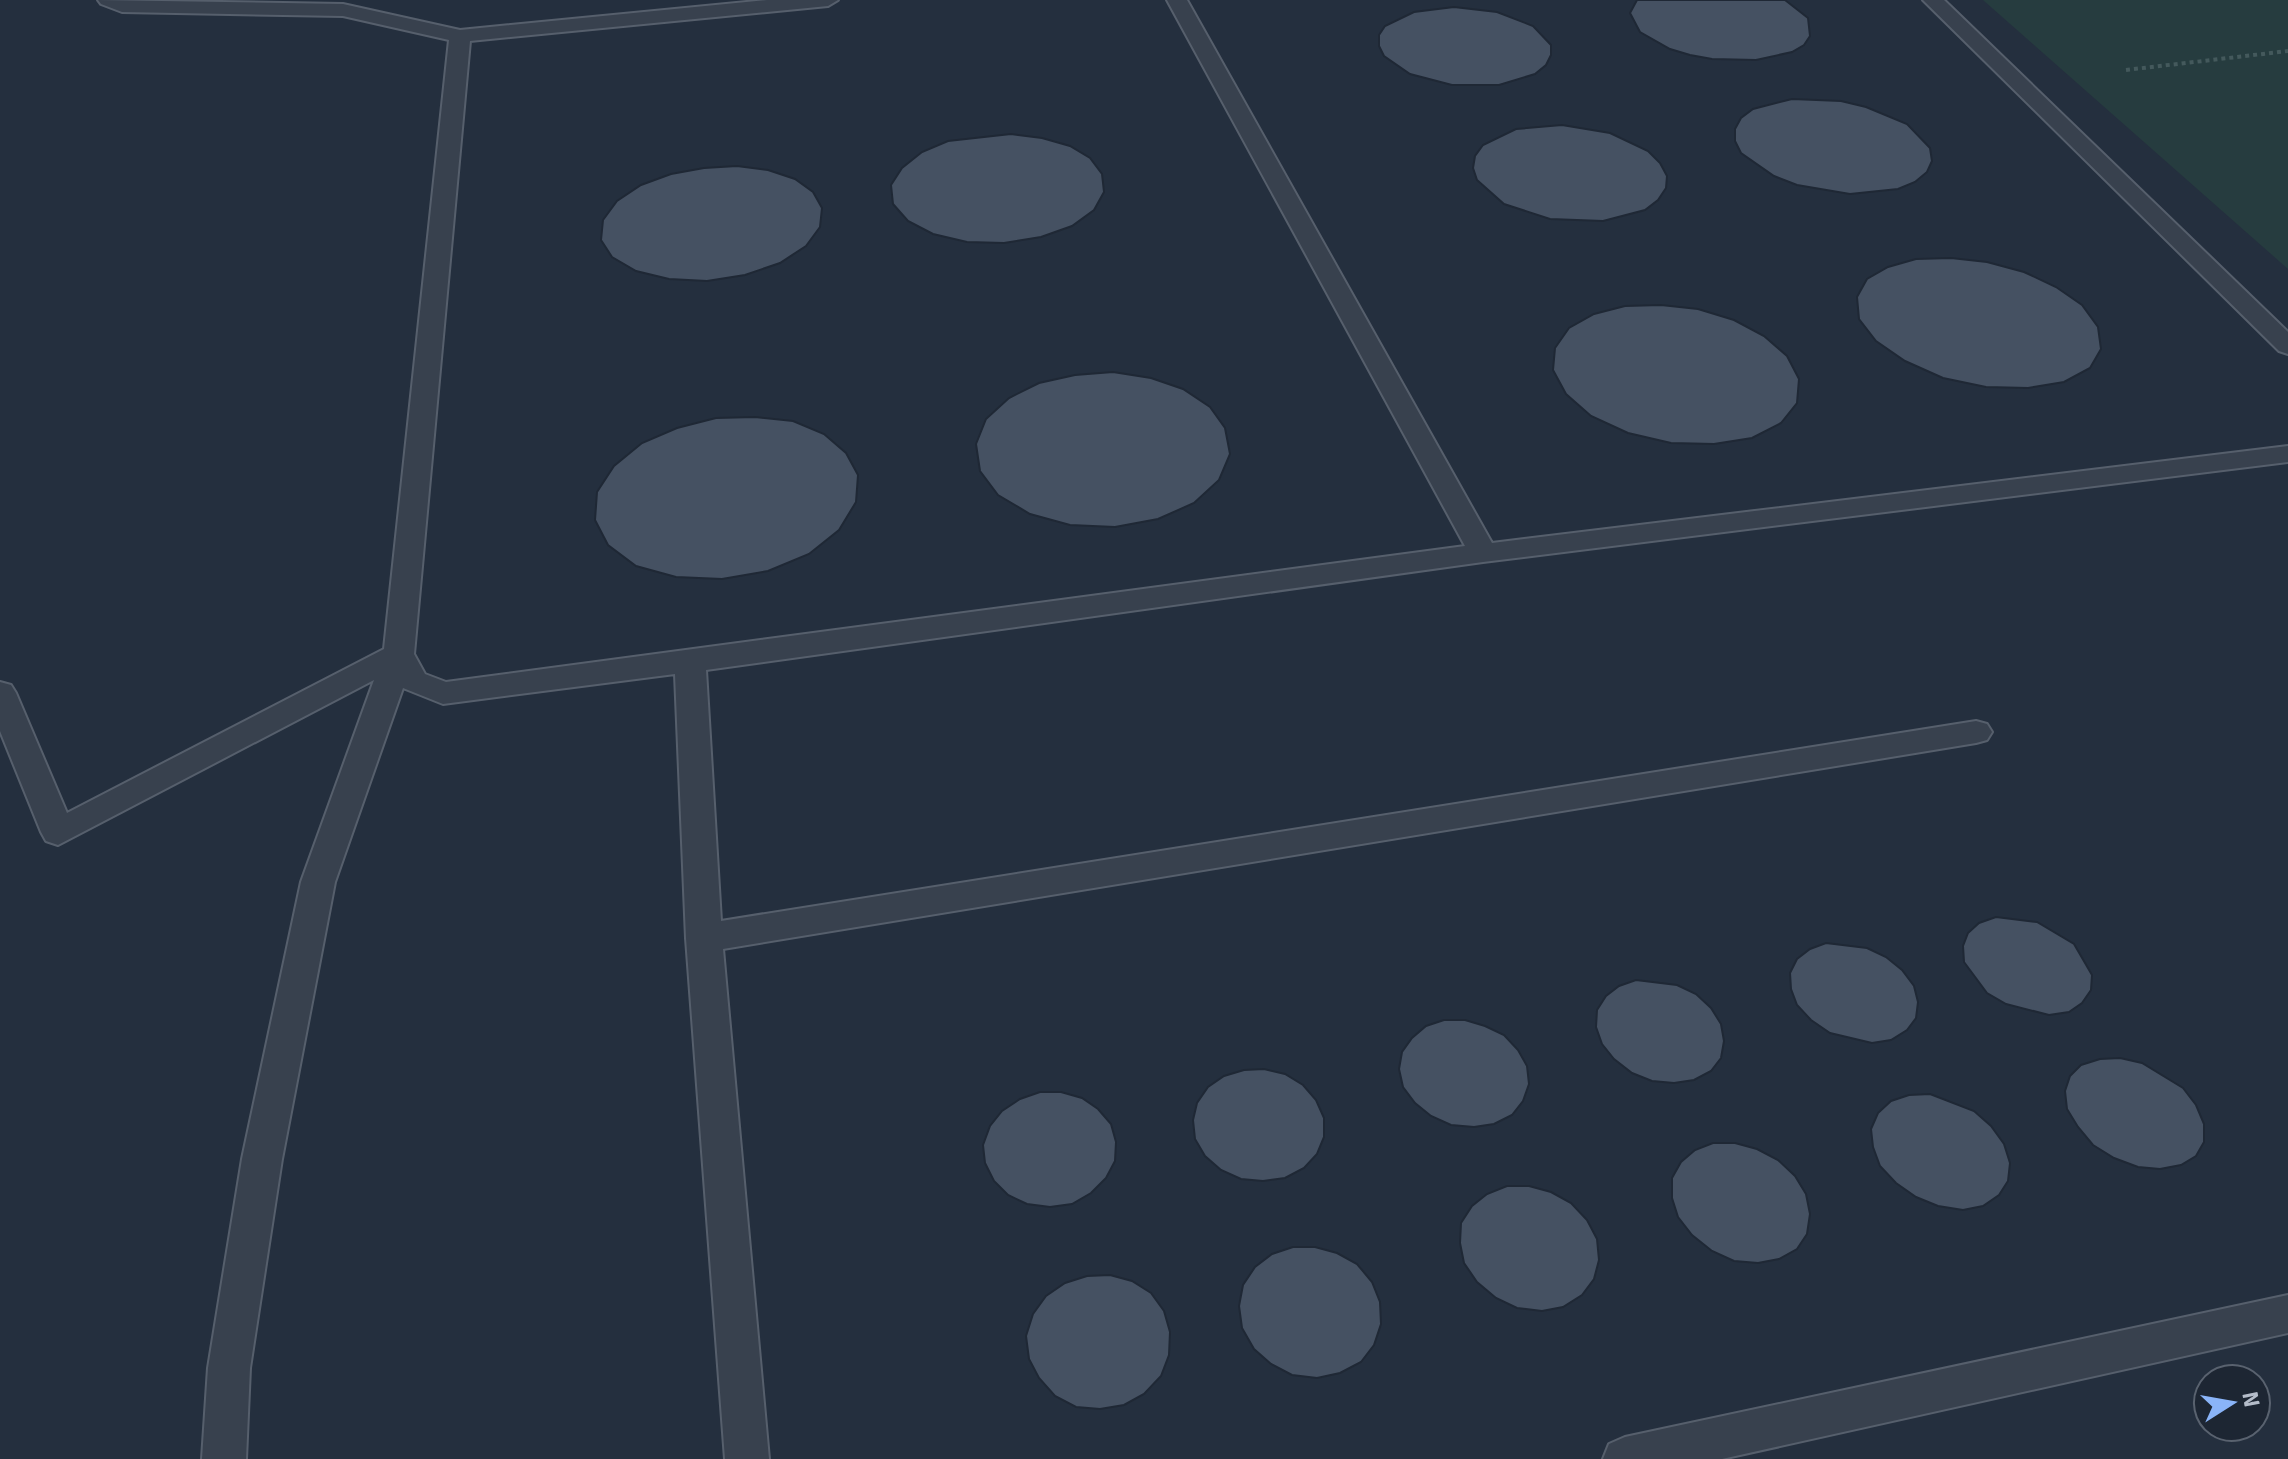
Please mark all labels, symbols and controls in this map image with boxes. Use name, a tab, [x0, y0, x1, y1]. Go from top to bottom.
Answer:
north arrow	[2192, 1363, 2272, 1443]
text: N	[2236, 1389, 2266, 1409]

